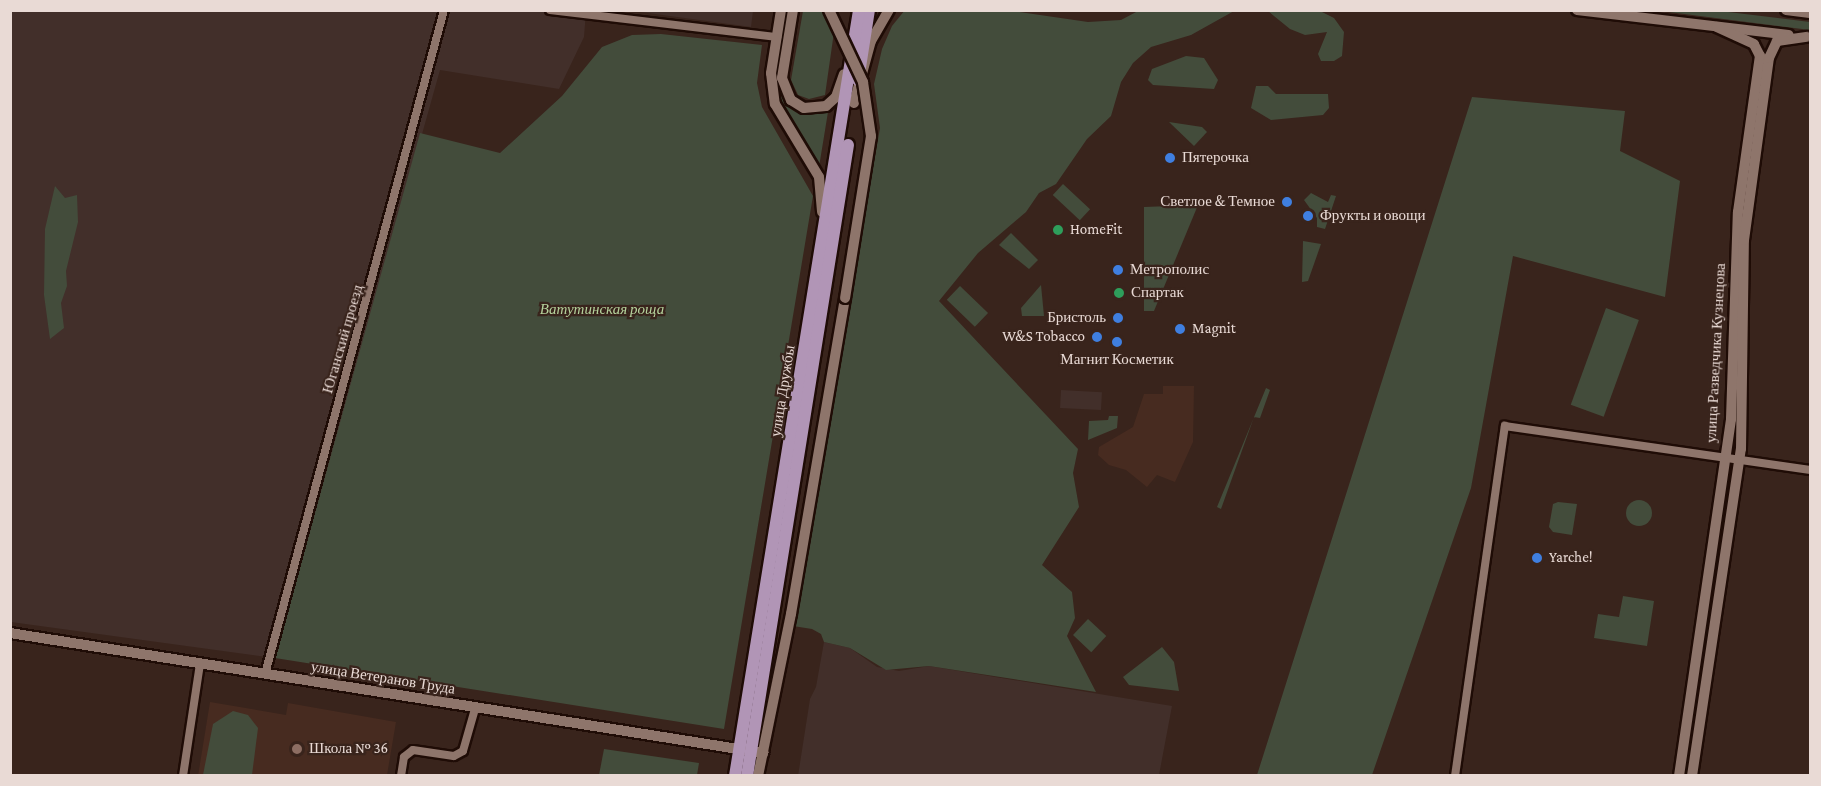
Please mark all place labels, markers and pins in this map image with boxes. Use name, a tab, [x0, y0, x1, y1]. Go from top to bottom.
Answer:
place label: Пятерочка	[1182, 149, 1249, 167]
marker: Пятерочка	[1163, 151, 1177, 165]
place label: Светлое & Темное	[1160, 193, 1275, 211]
marker: Светлое & Темное	[1280, 195, 1294, 209]
place label: Фрукты и овощи	[1320, 207, 1426, 225]
marker: Фрукты и овощи	[1301, 209, 1315, 223]
place label: HomeFit	[1070, 221, 1122, 239]
marker: HomeFit	[1051, 223, 1065, 237]
place label: Метрополис	[1130, 261, 1209, 279]
marker: Метрополис	[1111, 263, 1125, 277]
place label: Спартак	[1131, 284, 1184, 302]
marker: Спартак	[1112, 286, 1126, 300]
place label: Бристоль	[1047, 309, 1106, 327]
marker: Бристоль	[1111, 311, 1125, 325]
place label: Magnit	[1192, 320, 1236, 338]
marker: Magnit	[1173, 322, 1187, 336]
place label: W&S Tobacco	[1002, 328, 1085, 346]
marker: W&S Tobacco	[1090, 330, 1104, 344]
marker: Магнит Косметик	[1110, 335, 1124, 349]
place label: Магнит Косметик	[1060, 351, 1174, 369]
place label: Yarche!	[1549, 549, 1593, 567]
marker: Yarche!	[1530, 551, 1544, 565]
place label: Школа № 36	[309, 740, 388, 758]
marker: Школа № 36	[290, 742, 304, 756]

